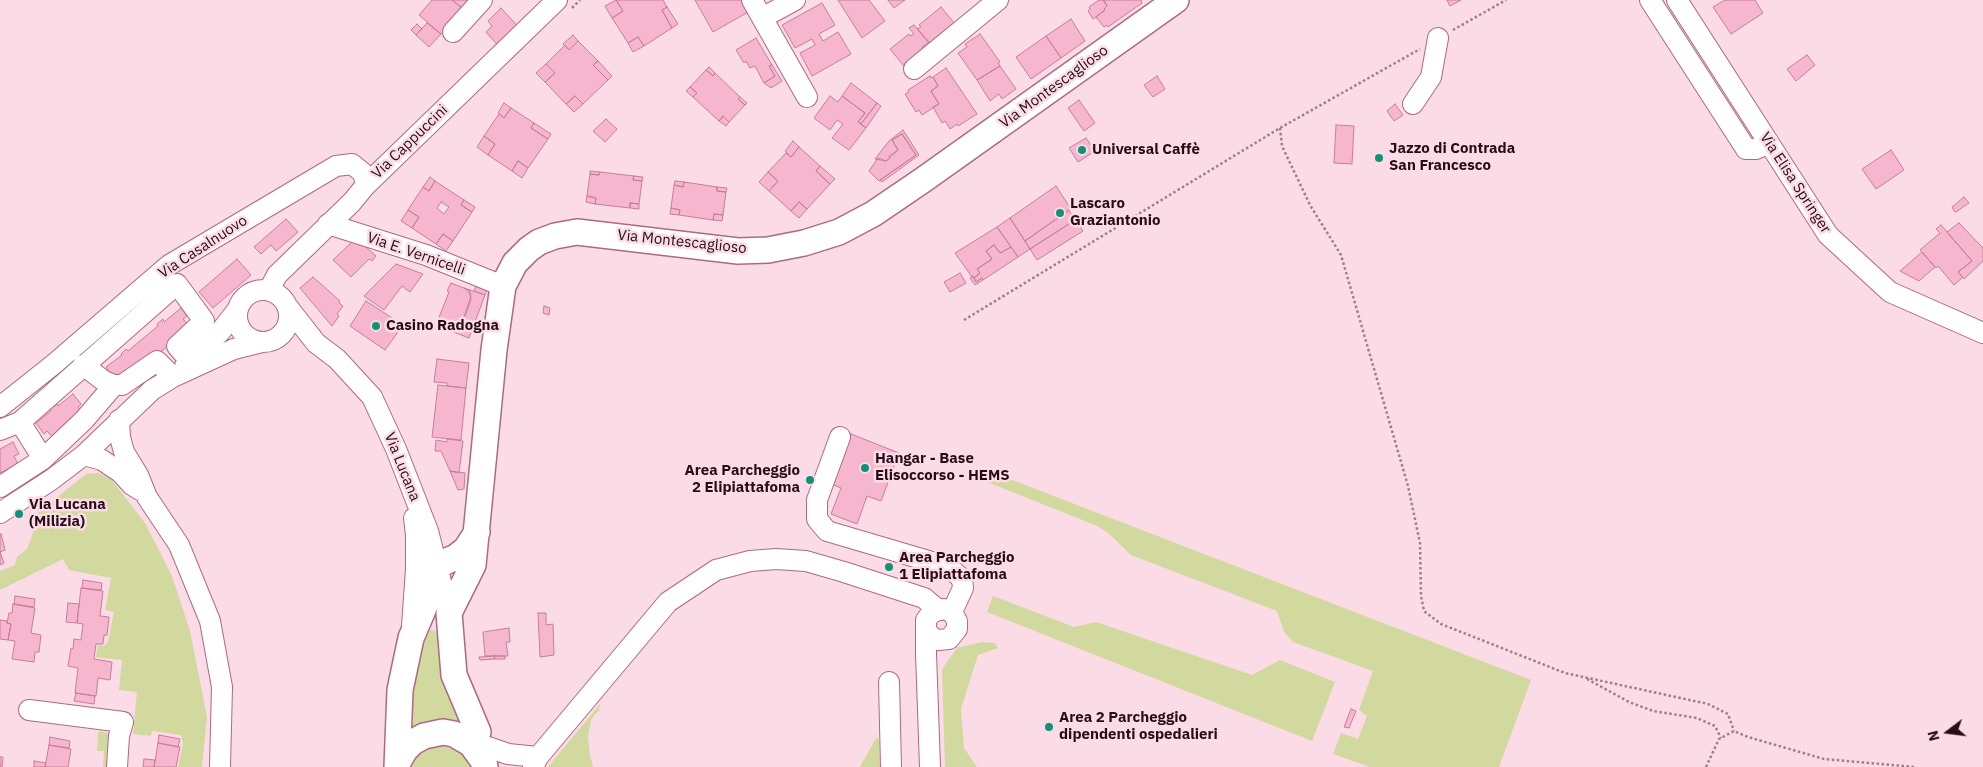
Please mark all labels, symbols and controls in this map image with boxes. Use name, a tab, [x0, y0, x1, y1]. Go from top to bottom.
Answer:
street label: Via Montescaglioso	[996, 42, 1112, 132]
street label: Via Cappuccini	[368, 101, 452, 183]
street label: Via Elisa Springer	[1756, 129, 1834, 237]
place label: Jazzo di Contrada San Francesco	[1389, 140, 1515, 175]
place label: Universal Caffè	[1092, 141, 1200, 159]
marker: Universal Caffè	[1076, 144, 1088, 156]
marker: Jazzo di Contrada San Francesco	[1373, 152, 1385, 164]
place label: Lascaro Graziantonio	[1070, 195, 1161, 230]
marker: Lascaro Graziantonio	[1054, 207, 1066, 219]
street label: Via Casalnuovo	[155, 212, 251, 282]
street label: Via Montescaglioso	[617, 226, 747, 258]
street label: Via E. Vernicelli	[364, 229, 468, 279]
place label: Casino Radogna	[386, 317, 499, 335]
marker: Casino Radogna	[370, 320, 382, 332]
street label: Via Lucana	[380, 430, 424, 504]
place label: Hangar - Base Elisoccorso - HEMS	[875, 450, 1010, 485]
place label: Area Parcheggio 2 Elipiattafoma	[685, 462, 800, 497]
marker: Hangar - Base Elisoccorso - HEMS	[859, 462, 871, 474]
marker: Area Parcheggio 2 Elipiattafoma	[804, 474, 816, 486]
place label: Via Lucana (Milizia)	[29, 496, 106, 531]
marker: Via Lucana (Milizia)	[13, 508, 25, 520]
place label: Area Parcheggio 1 Elipiattafoma	[899, 549, 1014, 584]
marker: Area Parcheggio 1 Elipiattafoma	[883, 561, 895, 573]
north arrow	[1923, 707, 1973, 757]
place label: Area 2 Parcheggio dipendenti ospedalieri	[1059, 709, 1218, 744]
marker: Area 2 Parcheggio dipendenti ospedalieri	[1043, 721, 1055, 733]
text: N	[1924, 729, 1944, 743]

